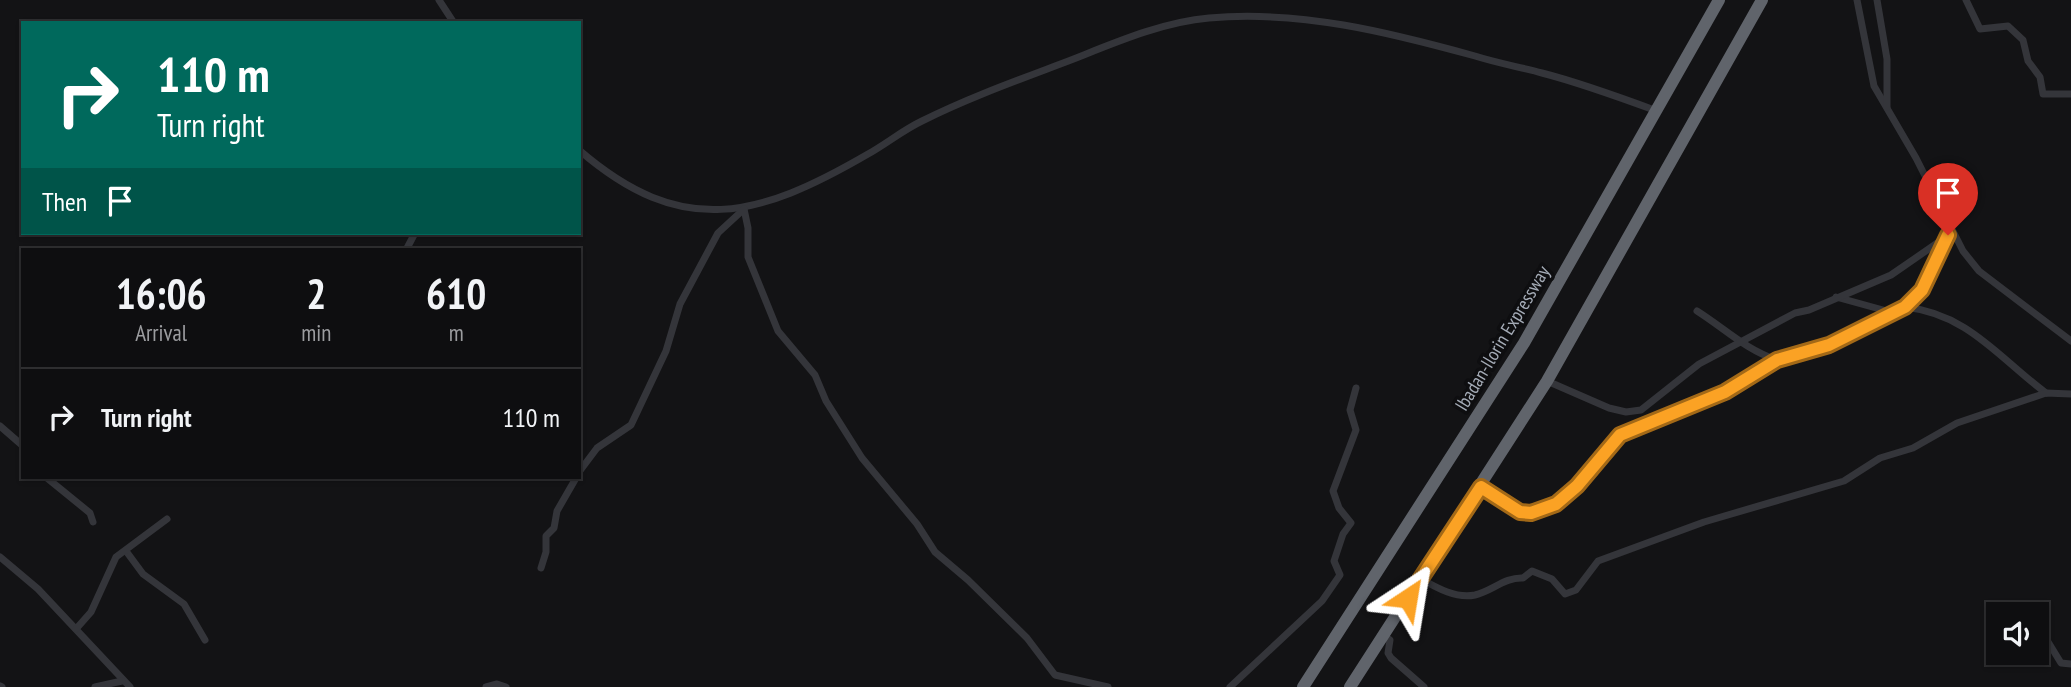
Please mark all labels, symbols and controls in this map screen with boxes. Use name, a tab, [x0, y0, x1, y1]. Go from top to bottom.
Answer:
text: 110 m	[157, 42, 270, 106]
icon: right	[42, 49, 133, 140]
text: Turn right	[157, 104, 265, 146]
pin	[1918, 163, 1978, 235]
icon: arrive	[1929, 174, 1967, 212]
icon: arrive	[101, 182, 139, 220]
text: Then	[42, 185, 87, 218]
street label: Ibadan-Ilorin Expressway	[1449, 260, 1555, 415]
text: 16:06	[116, 266, 207, 321]
text: 2	[306, 266, 326, 321]
text: 610	[426, 266, 486, 321]
text: Arrival	[135, 318, 187, 347]
text: min	[301, 318, 331, 347]
text: m	[449, 318, 464, 347]
icon: right	[42, 398, 80, 436]
text: Turn right	[101, 401, 192, 434]
text: 110 m	[502, 401, 560, 434]
position arrow	[1371, 561, 1445, 635]
map controls	[1986, 602, 2049, 665]
button: sound	[1986, 602, 2049, 665]

